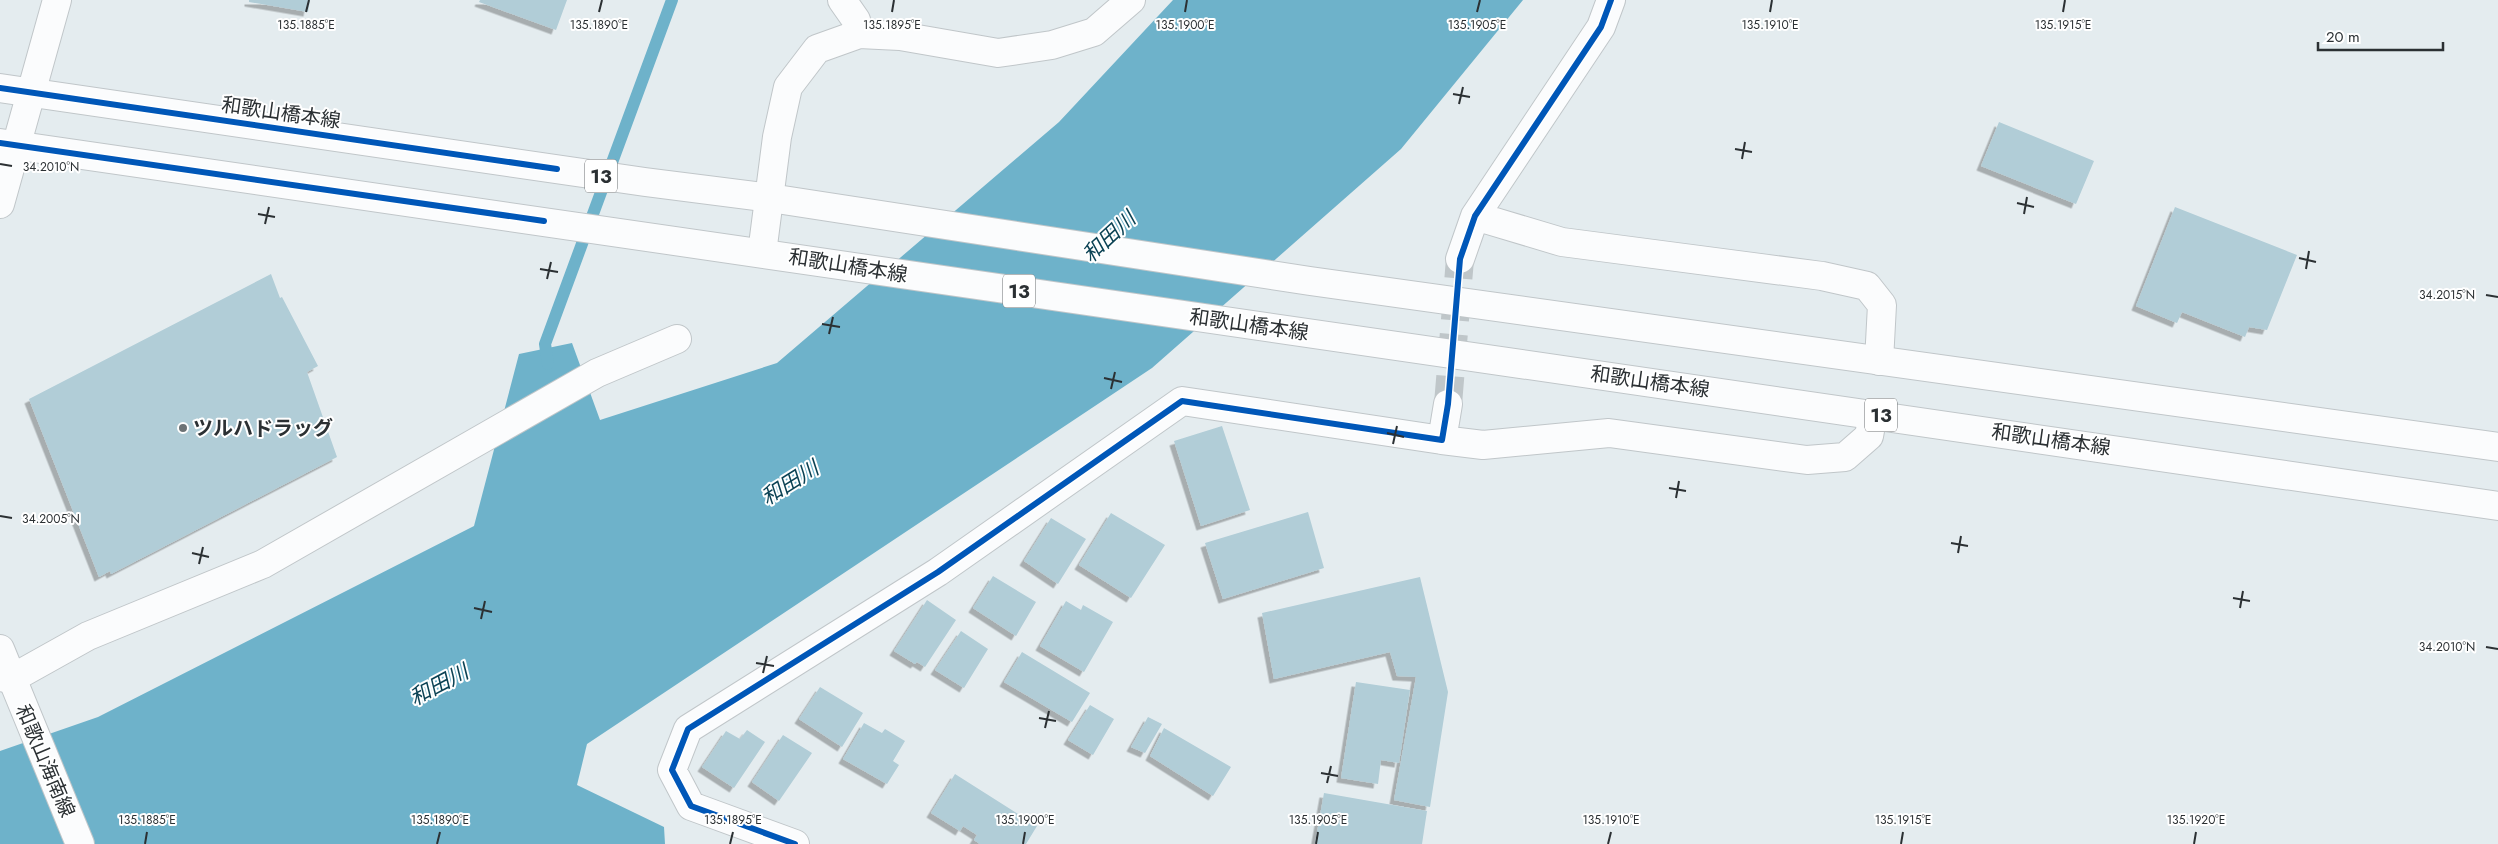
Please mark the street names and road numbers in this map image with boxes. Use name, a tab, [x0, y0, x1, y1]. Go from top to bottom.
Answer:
street label: 和歌山橋本線	[220, 90, 342, 136]
road number: 13	[585, 160, 617, 192]
street label: 和歌山橋本線	[786, 242, 910, 290]
road number: 13	[1003, 274, 1035, 308]
street label: 和歌山橋本線	[1188, 302, 1310, 348]
street label: 和歌山橋本線	[1589, 359, 1711, 405]
road number: 13	[1865, 398, 1897, 432]
street label: 和歌山橋本線	[1990, 417, 2112, 463]
street label: 和歌山海南線	[8, 700, 82, 822]

